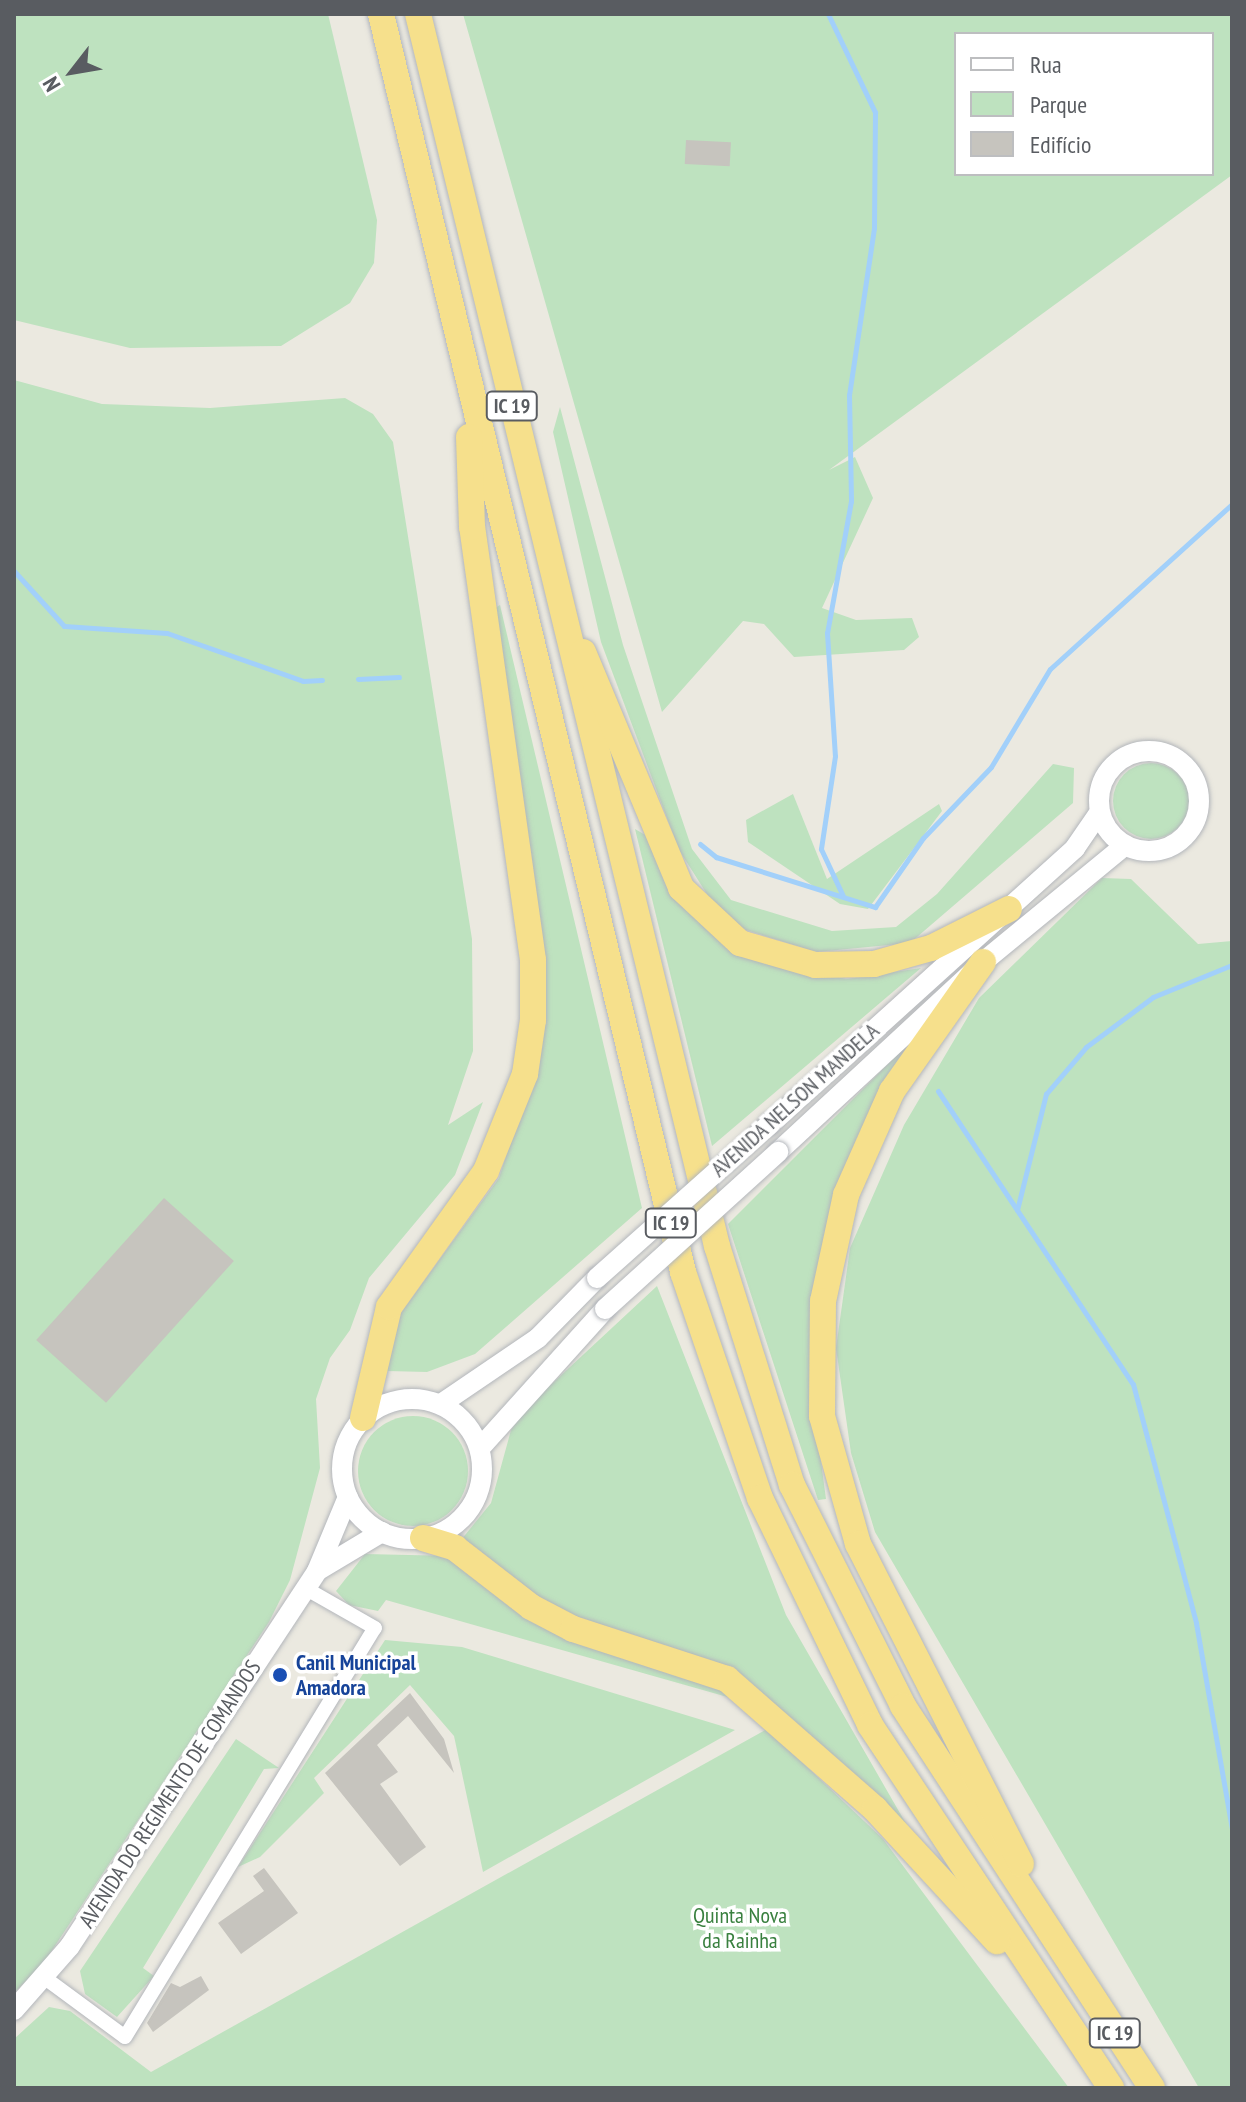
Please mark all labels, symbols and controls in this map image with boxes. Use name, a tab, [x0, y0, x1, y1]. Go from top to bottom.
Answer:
north arrow	[32, 32, 112, 112]
legend	[954, 32, 1214, 176]
text: Rua	[1030, 49, 1062, 80]
text: N	[36, 72, 66, 97]
text: Parque	[1030, 89, 1087, 120]
text: Edifício	[1030, 129, 1091, 160]
road number: IC 19	[484, 390, 540, 422]
street label: AVENIDA NELSON MANDELA	[705, 1017, 885, 1183]
road number: IC 19	[643, 1207, 699, 1239]
place label: Canil Municipal Amadora	[296, 1649, 416, 1700]
street label: AVENIDA DO REGIMENTO DE COMANDOS	[73, 1655, 267, 1933]
marker: Canil Municipal Amadora	[271, 1666, 289, 1684]
park label: Quinta Nova da Rainha	[693, 1902, 787, 1954]
road number: IC 19	[1087, 2017, 1143, 2049]

